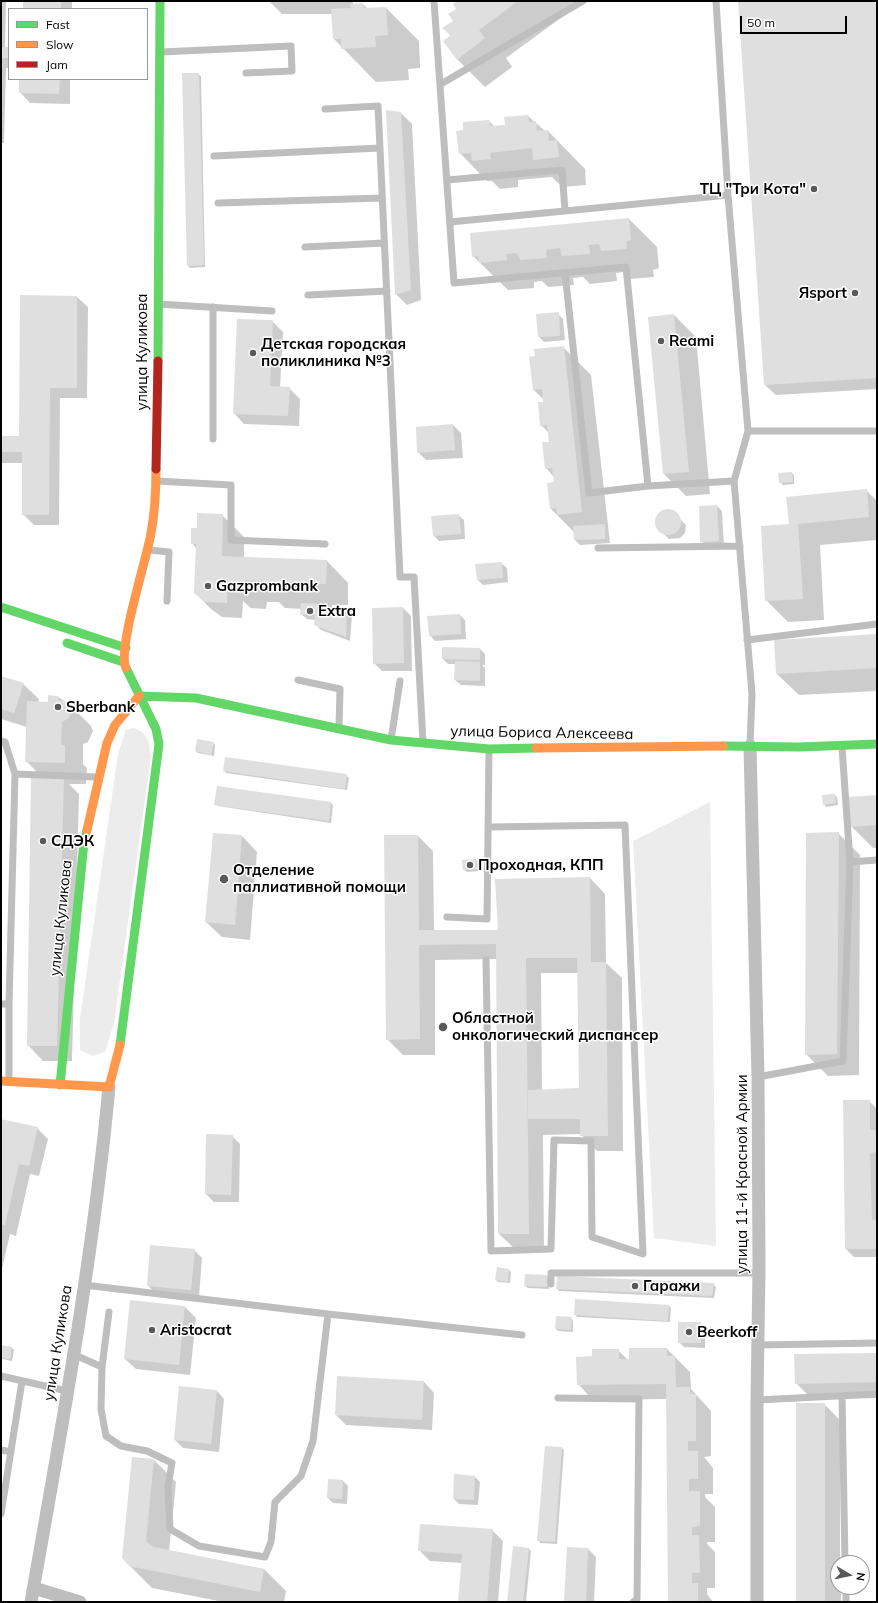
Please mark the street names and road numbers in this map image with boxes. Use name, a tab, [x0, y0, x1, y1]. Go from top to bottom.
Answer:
street label: улица Куликова	[133, 294, 151, 410]
street label: улица Бориса Алексеева	[450, 722, 634, 744]
street label: улица Куликова	[46, 859, 76, 977]
street label: улица 11-й Красной Армии	[733, 1074, 751, 1274]
street label: улица Куликова	[40, 1284, 76, 1402]

